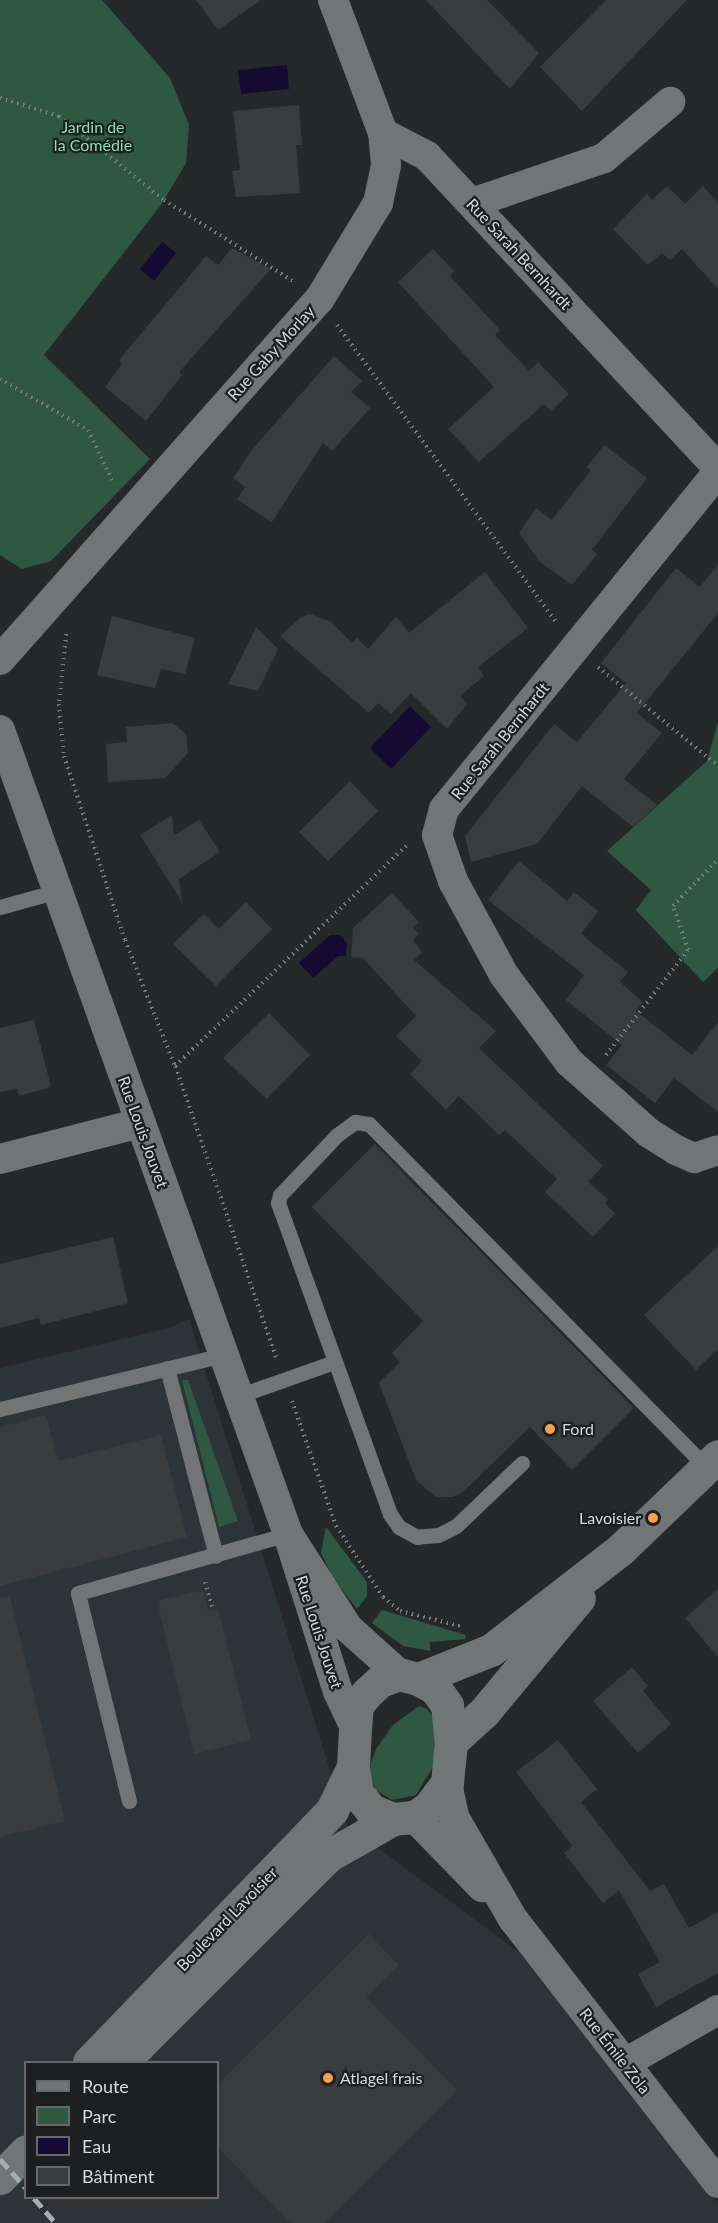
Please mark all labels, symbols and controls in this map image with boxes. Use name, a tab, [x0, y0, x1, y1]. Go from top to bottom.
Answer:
park label: Jardin de la Comédie	[54, 117, 132, 155]
street label: Rue Sarah Bernhardt	[463, 194, 575, 314]
street label: Rue Gaby Morlay	[223, 302, 319, 404]
street label: Rue Sarah Bernhardt	[447, 679, 553, 803]
street label: Rue Louis Jouvet	[114, 1073, 172, 1191]
place label: Ford	[562, 1419, 594, 1439]
marker: Ford	[543, 1422, 557, 1436]
place label: Lavoisier	[579, 1508, 641, 1528]
marker: Lavoisier	[646, 1511, 660, 1525]
street label: Rue Louis Jouvet	[292, 1573, 346, 1691]
street label: Boulevard Lavoisier	[173, 1863, 281, 1975]
street label: Rue Émile Zola	[576, 2004, 654, 2098]
legend	[24, 2061, 219, 2199]
place label: Atlagel frais	[340, 2068, 422, 2088]
marker: Atlagel frais	[321, 2071, 335, 2085]
text: Route	[82, 2075, 129, 2097]
text: Parc	[82, 2105, 116, 2127]
text: Eau	[82, 2135, 111, 2157]
text: Bâtiment	[82, 2165, 154, 2187]

